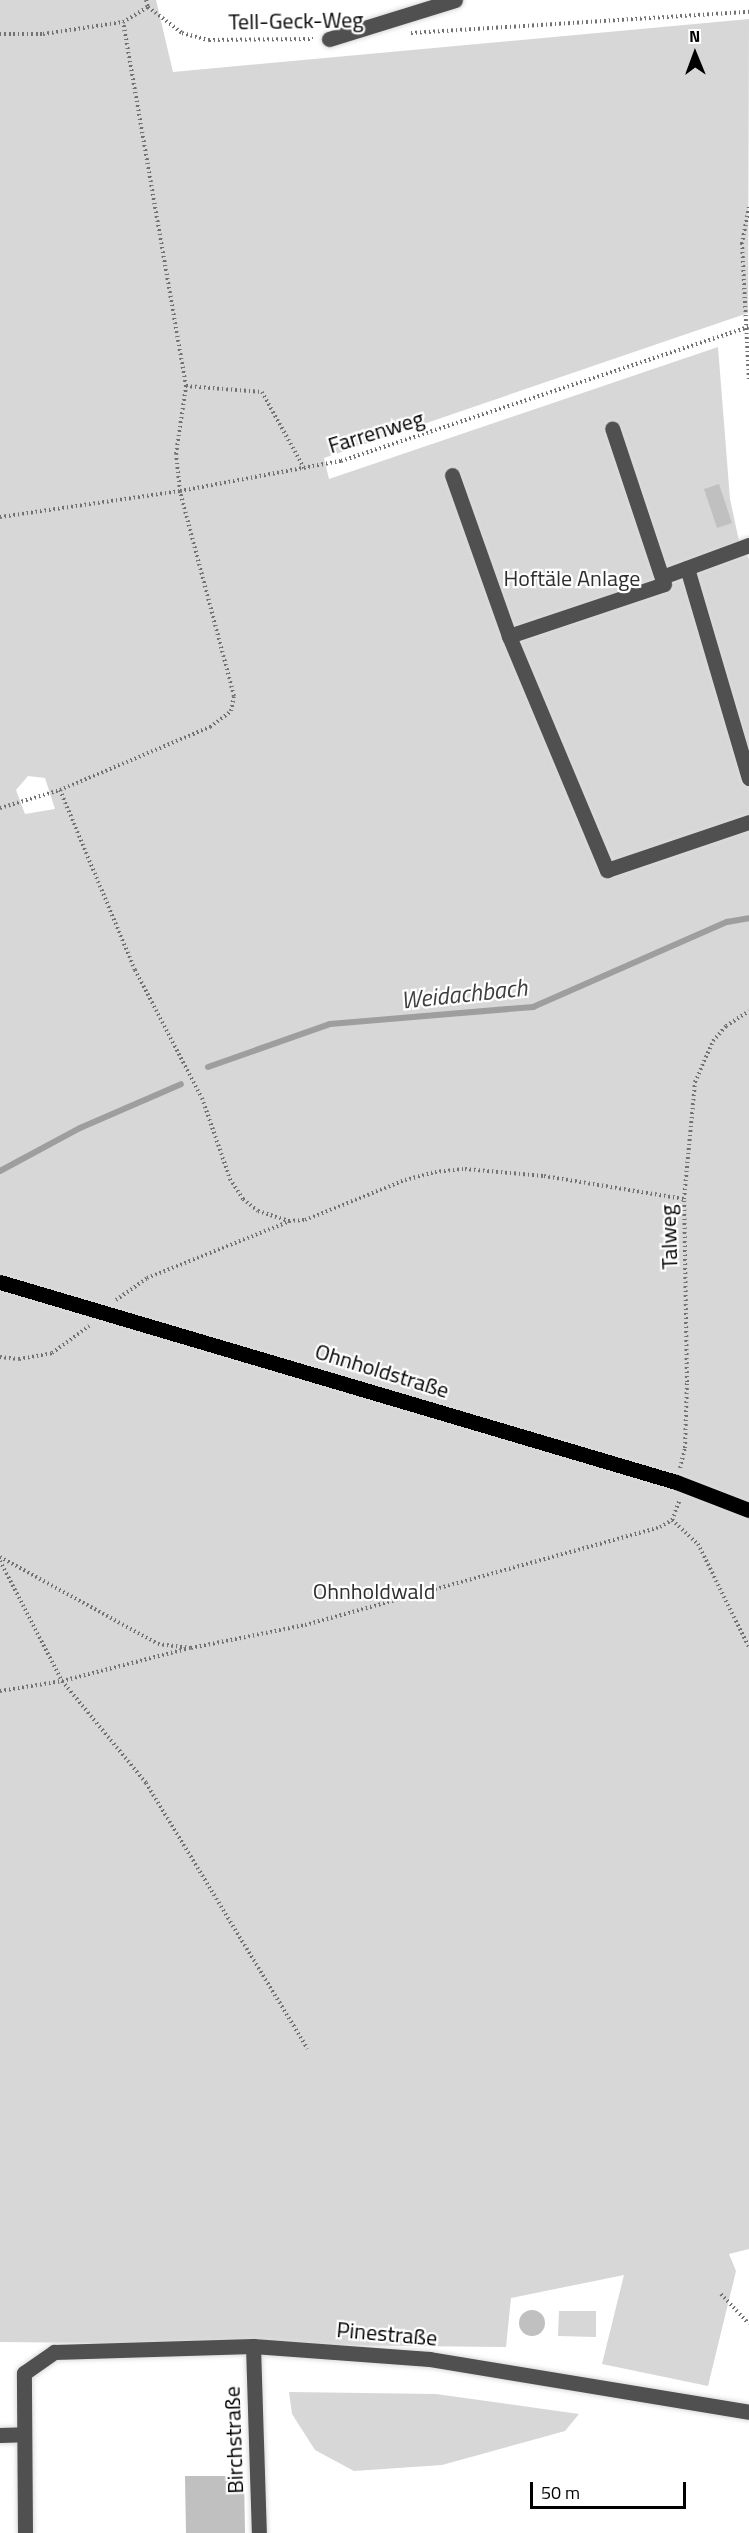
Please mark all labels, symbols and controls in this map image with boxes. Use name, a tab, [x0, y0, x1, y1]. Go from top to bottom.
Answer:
street label: Tell-Geck-Weg	[228, 7, 364, 35]
north arrow	[665, 24, 725, 84]
text: N	[689, 24, 700, 48]
street label: Farrenweg	[325, 405, 427, 459]
park label: Hoftäle Anlage	[504, 566, 640, 592]
water label: Weidachbach	[399, 973, 529, 1015]
street label: Talweg	[655, 1204, 683, 1270]
street label: Ohnholdstraße	[312, 1338, 452, 1404]
park label: Ohnholdwald	[313, 1579, 435, 1605]
street label: Pinestraße	[335, 2316, 439, 2352]
street label: Birchstraße	[219, 2386, 249, 2494]
scale bar	[533, 2470, 689, 2508]
text: 50 m	[541, 2479, 580, 2506]

